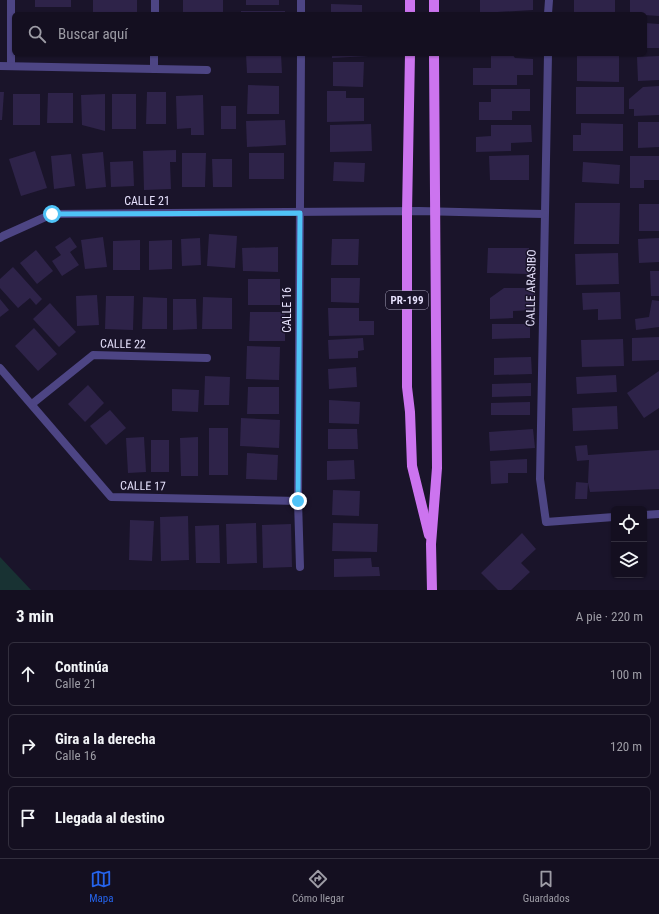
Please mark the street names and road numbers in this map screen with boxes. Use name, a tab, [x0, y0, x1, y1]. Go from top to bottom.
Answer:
street label: CALLE 21	[124, 194, 170, 208]
street label: CALLE ARASIBO	[523, 249, 539, 327]
street label: CALLE 16	[280, 287, 294, 333]
road number: PR-199	[386, 291, 428, 309]
street label: CALLE 22	[100, 337, 146, 351]
street label: CALLE 17	[120, 479, 166, 493]

